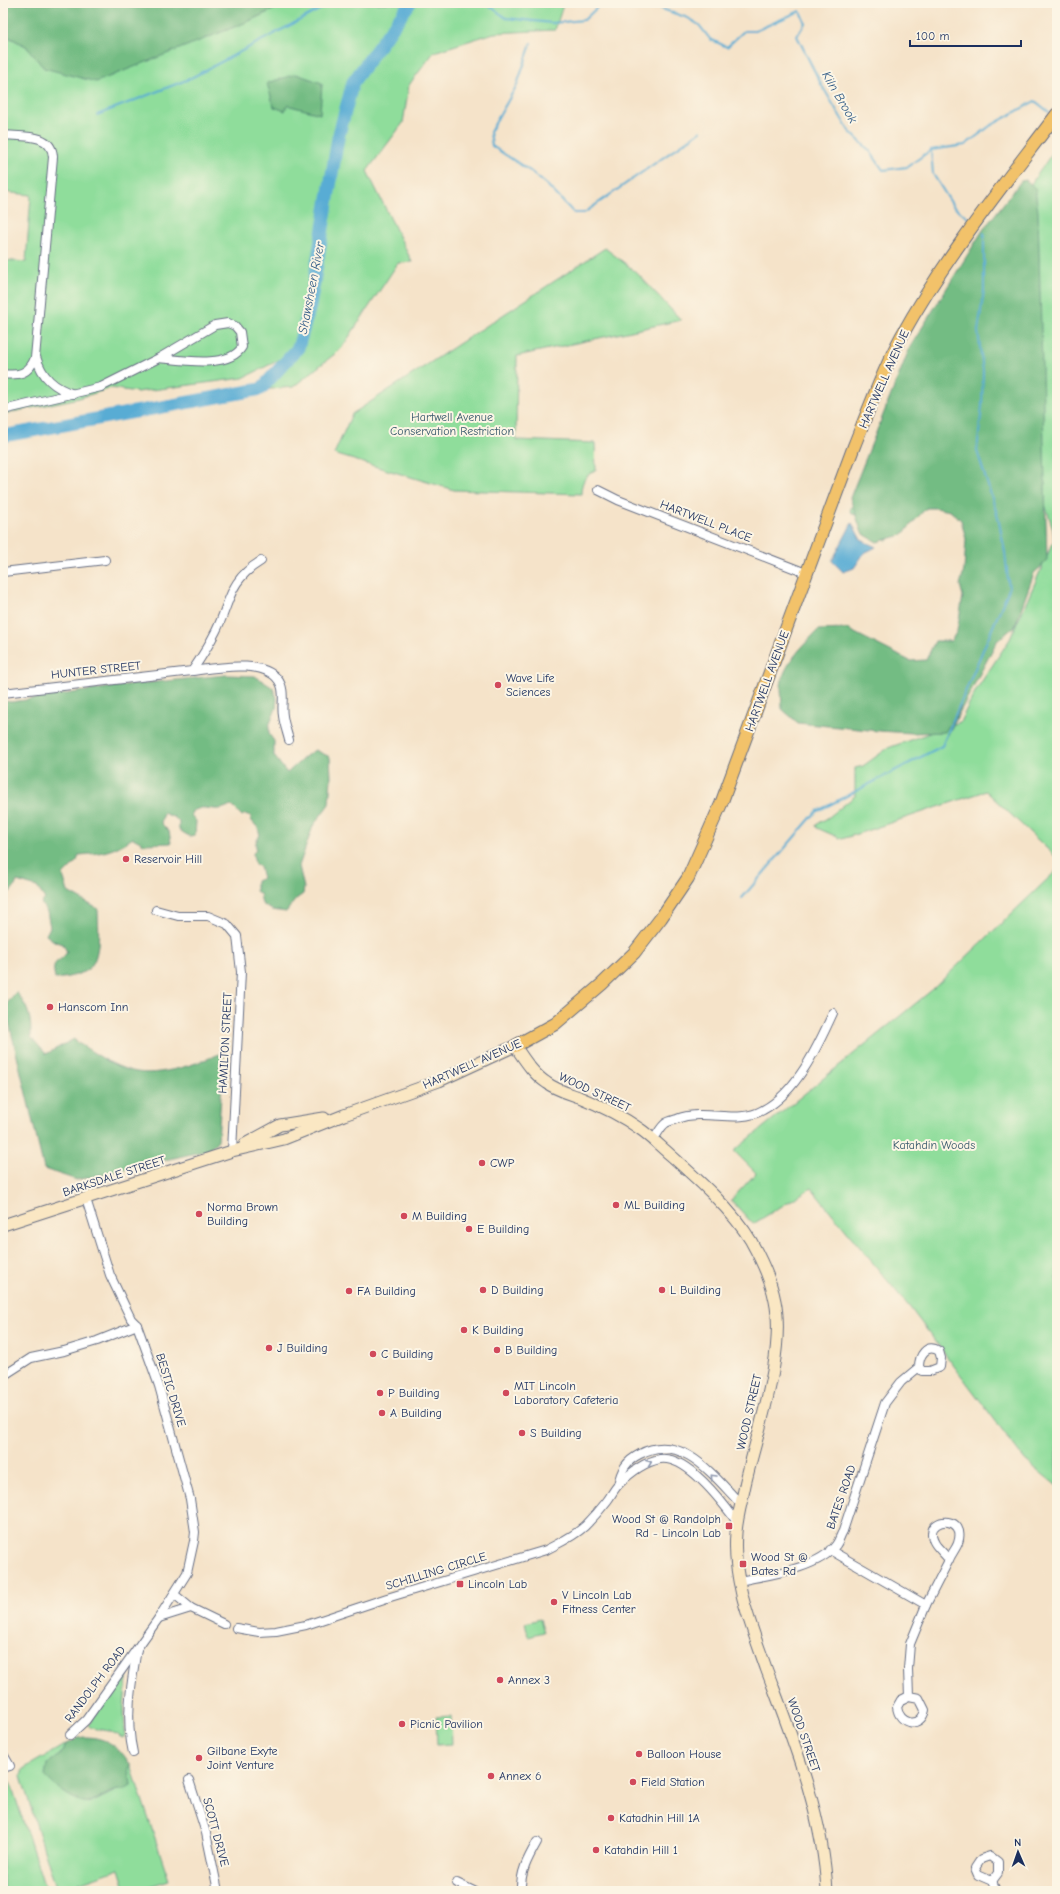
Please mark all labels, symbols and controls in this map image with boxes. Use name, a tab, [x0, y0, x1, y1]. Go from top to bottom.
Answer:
scale bar	[910, 22, 1021, 48]
text: 100 m	[916, 29, 949, 43]
water label: Kiln Brook	[819, 68, 861, 126]
water label: Shawsheen River	[295, 240, 327, 335]
street label: HARTWELL AVENUE	[856, 328, 912, 430]
park label: Hartwell Avenue Conservation Restriction	[390, 410, 514, 438]
street label: HARTWELL PLACE	[658, 497, 754, 545]
street label: HARTWELL AVENUE	[742, 629, 792, 733]
street label: HUNTER STREET	[50, 658, 142, 682]
place label: Wave Life Sciences	[506, 671, 554, 699]
marker: Wave Life Sciences	[493, 680, 503, 690]
place label: Reservoir Hill	[134, 852, 202, 866]
marker: Reservoir Hill	[121, 854, 131, 864]
street label: HAMILTON STREET	[215, 991, 235, 1094]
place label: Hanscom Inn	[58, 1000, 129, 1014]
marker: Hanscom Inn	[45, 1002, 55, 1012]
street label: HARTWELL AVENUE	[421, 1036, 523, 1092]
street label: WOOD STREET	[557, 1069, 634, 1115]
park label: Katahdin Woods	[893, 1138, 975, 1152]
street label: BARKSDALE STREET	[61, 1153, 168, 1199]
place label: CWP	[490, 1156, 515, 1170]
marker: CWP	[477, 1158, 487, 1168]
place label: ML Building	[624, 1198, 685, 1212]
place label: Norma Brown Building	[207, 1200, 278, 1228]
marker: ML Building	[611, 1200, 621, 1210]
marker: Norma Brown Building	[194, 1209, 204, 1219]
place label: M Building	[412, 1209, 467, 1223]
marker: M Building	[399, 1211, 409, 1221]
place label: E Building	[477, 1222, 529, 1236]
marker: E Building	[464, 1224, 474, 1234]
place label: D Building	[491, 1283, 544, 1297]
place label: L Building	[670, 1283, 721, 1297]
place label: FA Building	[357, 1284, 416, 1298]
marker: D Building	[478, 1285, 488, 1295]
marker: L Building	[657, 1285, 667, 1295]
marker: FA Building	[344, 1286, 354, 1296]
place label: K Building	[472, 1323, 524, 1337]
marker: K Building	[459, 1325, 469, 1335]
place label: J Building	[277, 1341, 328, 1355]
marker: J Building	[264, 1343, 274, 1353]
place label: B Building	[505, 1343, 557, 1357]
marker: B Building	[492, 1345, 502, 1355]
place label: C Building	[381, 1347, 433, 1361]
marker: C Building	[368, 1349, 378, 1359]
street label: BESTIC DRIVE	[153, 1351, 189, 1429]
street label: WOOD STREET	[733, 1372, 765, 1451]
place label: MIT Lincoln Laboratory Cafeteria	[514, 1379, 619, 1407]
place label: P Building	[388, 1386, 440, 1400]
marker: P Building	[375, 1388, 385, 1398]
marker: MIT Lincoln Laboratory Cafeteria	[501, 1388, 511, 1398]
place label: A Building	[390, 1406, 442, 1420]
marker: A Building	[377, 1408, 387, 1418]
place label: S Building	[530, 1426, 582, 1440]
marker: S Building	[517, 1428, 527, 1438]
one-way arrow	[646, 1459, 653, 1467]
street label: BATES ROAD	[823, 1463, 859, 1531]
one-way arrow	[710, 1474, 718, 1482]
place label: Wood St @ Randolph Rd - Lincoln Lab	[612, 1512, 721, 1540]
marker: Wood St @ Randolph Rd - Lincoln Lab	[724, 1521, 734, 1531]
street label: SCHILLING CIRCLE	[384, 1549, 488, 1593]
place label: Wood St @ Bates Rd	[751, 1550, 808, 1578]
marker: Wood St @ Bates Rd	[738, 1559, 748, 1569]
place label: Lincoln Lab	[468, 1577, 527, 1591]
marker: Lincoln Lab	[455, 1579, 465, 1589]
place label: V Lincoln Lab Fitness Center	[562, 1588, 636, 1616]
marker: V Lincoln Lab Fitness Center	[549, 1597, 559, 1607]
street label: RANDOLPH ROAD	[62, 1643, 128, 1725]
place label: Annex 3	[508, 1673, 550, 1687]
marker: Annex 3	[495, 1675, 505, 1685]
street label: WOOD STREET	[785, 1696, 824, 1775]
place label: Picnic Pavilion	[410, 1717, 483, 1731]
marker: Picnic Pavilion	[397, 1719, 407, 1729]
place label: Gilbane Exyte Joint Venture	[207, 1744, 278, 1772]
place label: Balloon House	[647, 1747, 721, 1761]
marker: Balloon House	[634, 1749, 644, 1759]
marker: Gilbane Exyte Joint Venture	[194, 1753, 204, 1763]
place label: Annex 6	[499, 1769, 541, 1783]
marker: Annex 6	[486, 1771, 496, 1781]
place label: Field Station	[641, 1775, 705, 1789]
marker: Field Station	[628, 1777, 638, 1787]
street label: SCOTT DRIVE	[200, 1796, 232, 1868]
place label: Katadhin Hill 1A	[619, 1811, 700, 1825]
marker: Katadhin Hill 1A	[606, 1813, 616, 1823]
north arrow	[998, 1832, 1038, 1872]
text: N	[1014, 1836, 1021, 1849]
place label: Katahdin Hill 1	[604, 1843, 678, 1857]
marker: Katahdin Hill 1	[591, 1845, 601, 1855]

